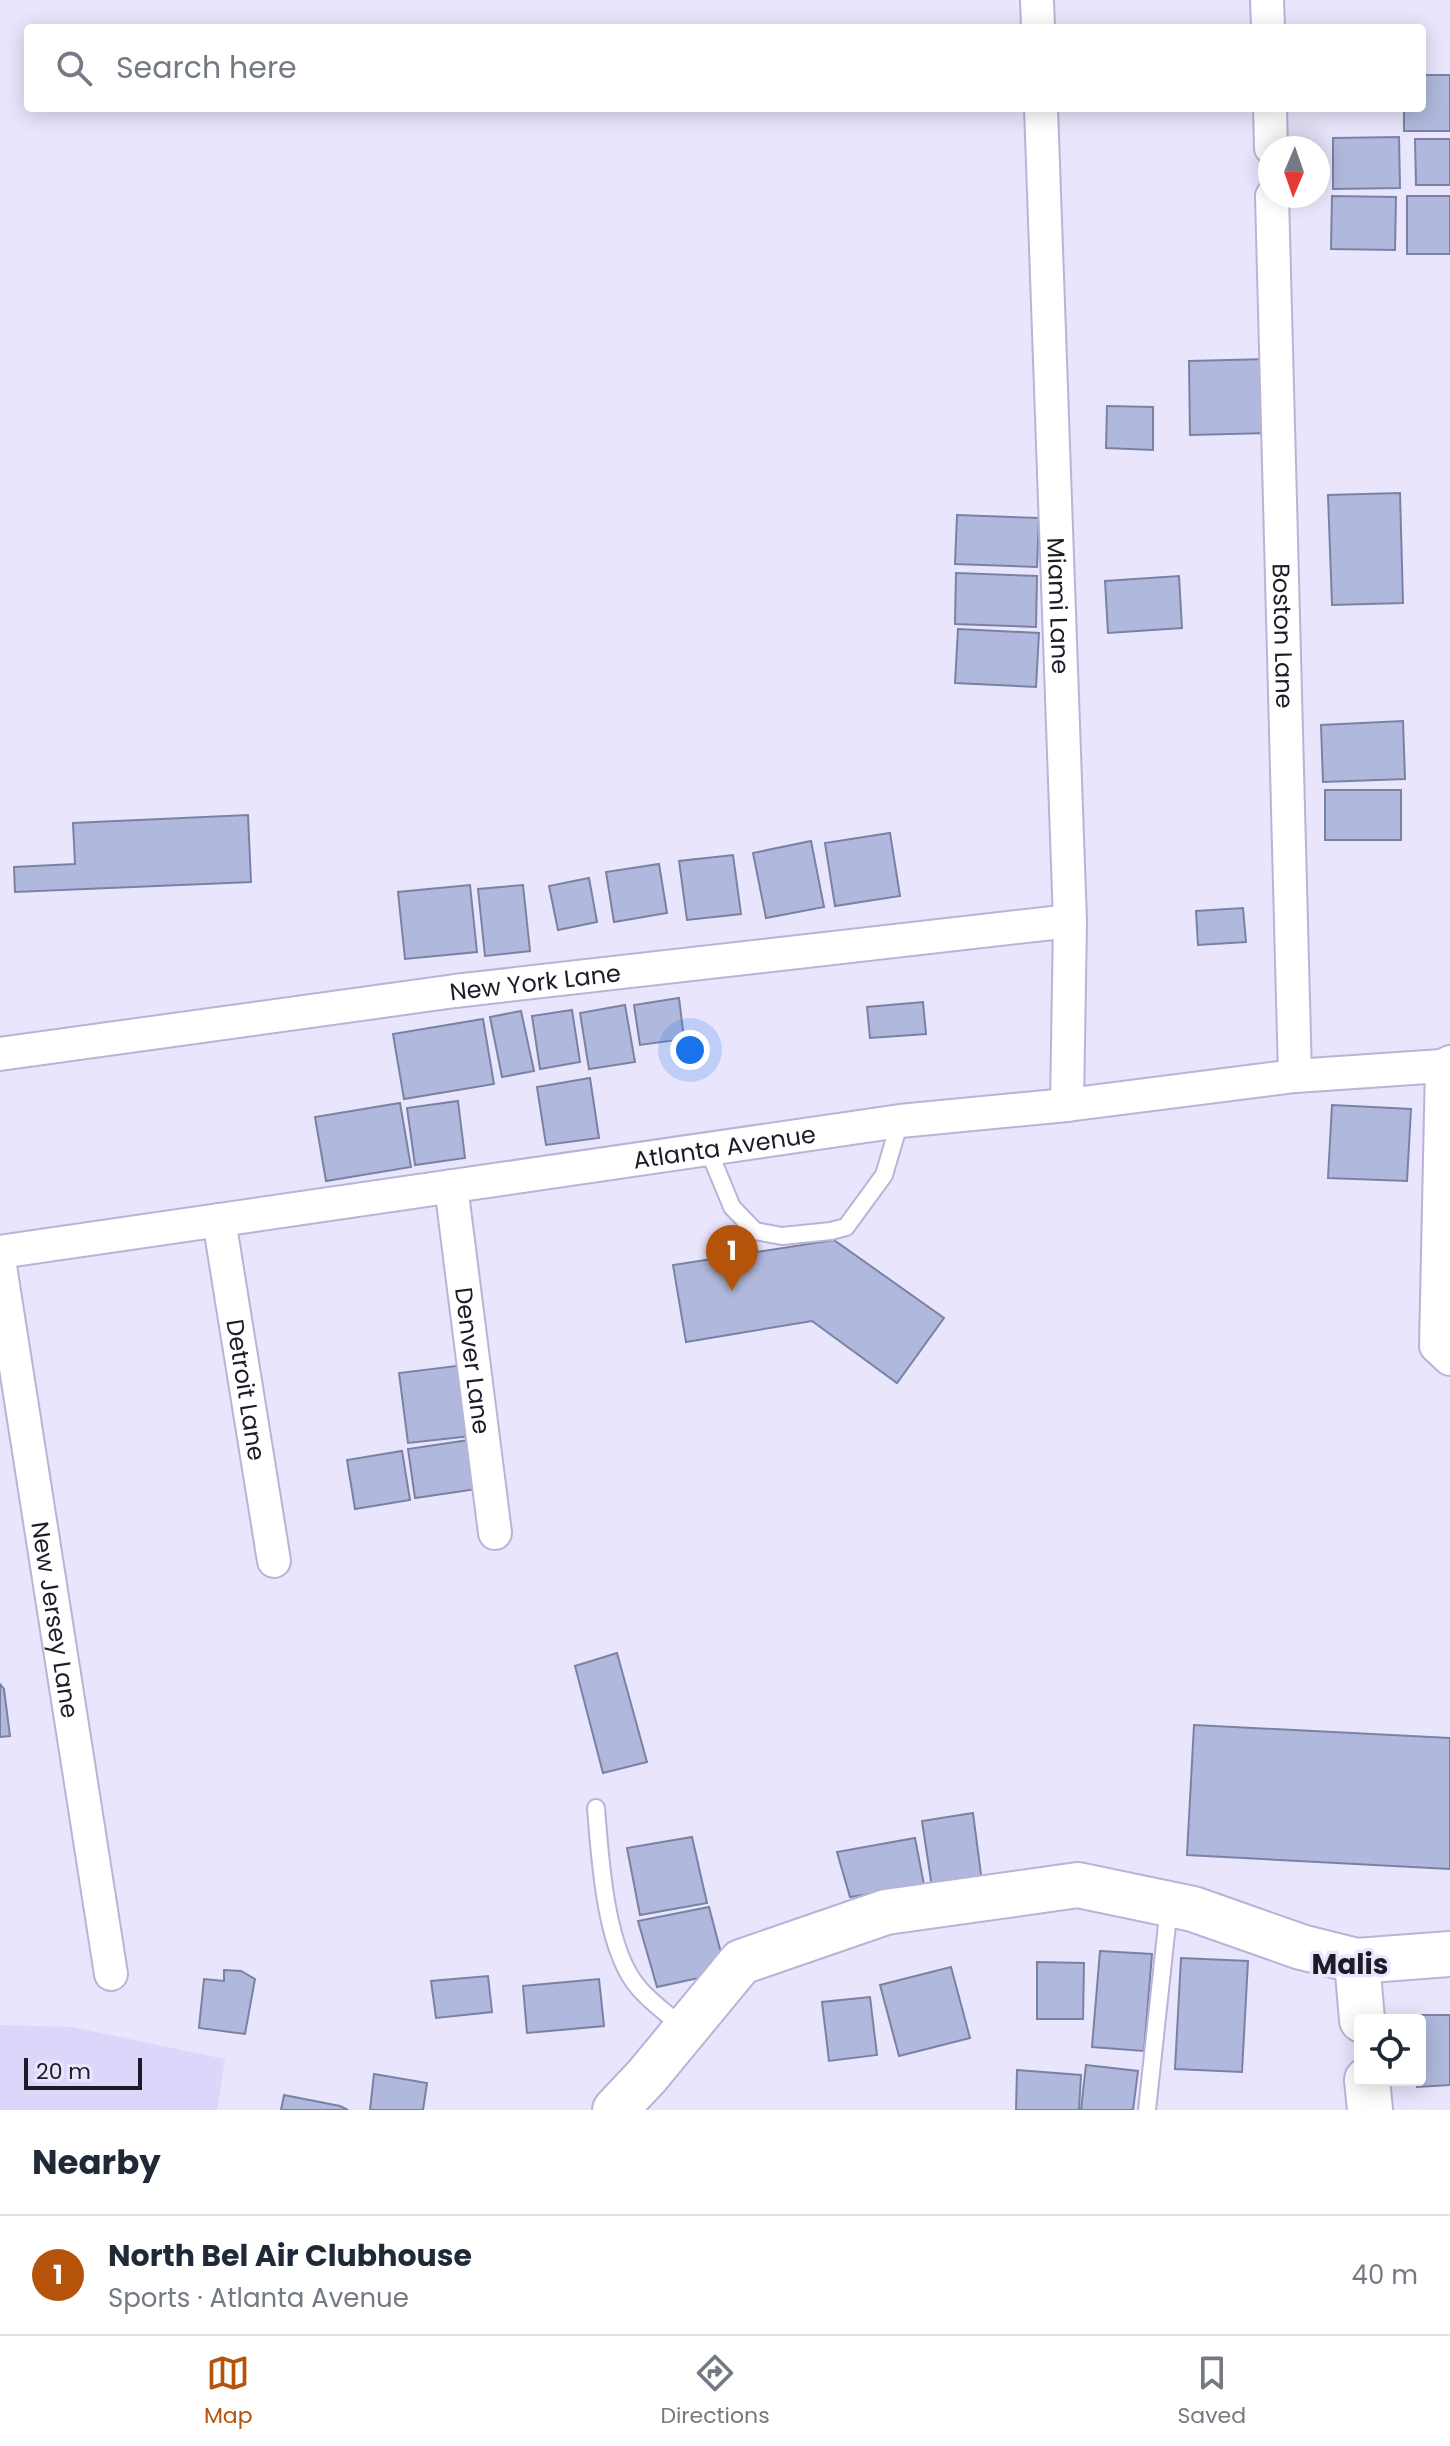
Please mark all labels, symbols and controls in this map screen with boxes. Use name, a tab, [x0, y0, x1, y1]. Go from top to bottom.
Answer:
search box	[24, 24, 1426, 112]
icon: search	[52, 46, 96, 90]
text: Search here	[116, 46, 297, 89]
north arrow	[1258, 136, 1330, 208]
street label: Miami Lane	[1040, 537, 1078, 675]
street label: Boston Lane	[1265, 563, 1302, 709]
street label: New York Lane	[448, 956, 622, 1008]
your location	[670, 1030, 710, 1070]
street label: Atlanta Avenue	[631, 1117, 818, 1176]
pin: 1	[706, 1225, 758, 1291]
street label: Denver Lane	[447, 1285, 499, 1436]
street label: Detroit Lane	[219, 1317, 274, 1463]
street label: New Jersey Lane	[24, 1519, 87, 1720]
district label: Malis	[1312, 1945, 1388, 1984]
map controls	[1354, 2014, 1426, 2086]
button: locate	[1354, 2014, 1426, 2086]
scale bar	[24, 2054, 142, 2090]
text: 20 m	[36, 2056, 91, 2087]
text: Nearby	[32, 2138, 161, 2186]
text: North Bel Air Clubhouse	[108, 2234, 472, 2277]
text: 1	[53, 2257, 63, 2293]
text: 40 m	[1352, 2257, 1418, 2293]
text: Sports · Atlanta Avenue	[108, 2280, 409, 2316]
tab: Map	[204, 2351, 253, 2432]
tab: Directions	[660, 2351, 770, 2432]
tab: Saved	[1177, 2351, 1246, 2432]

